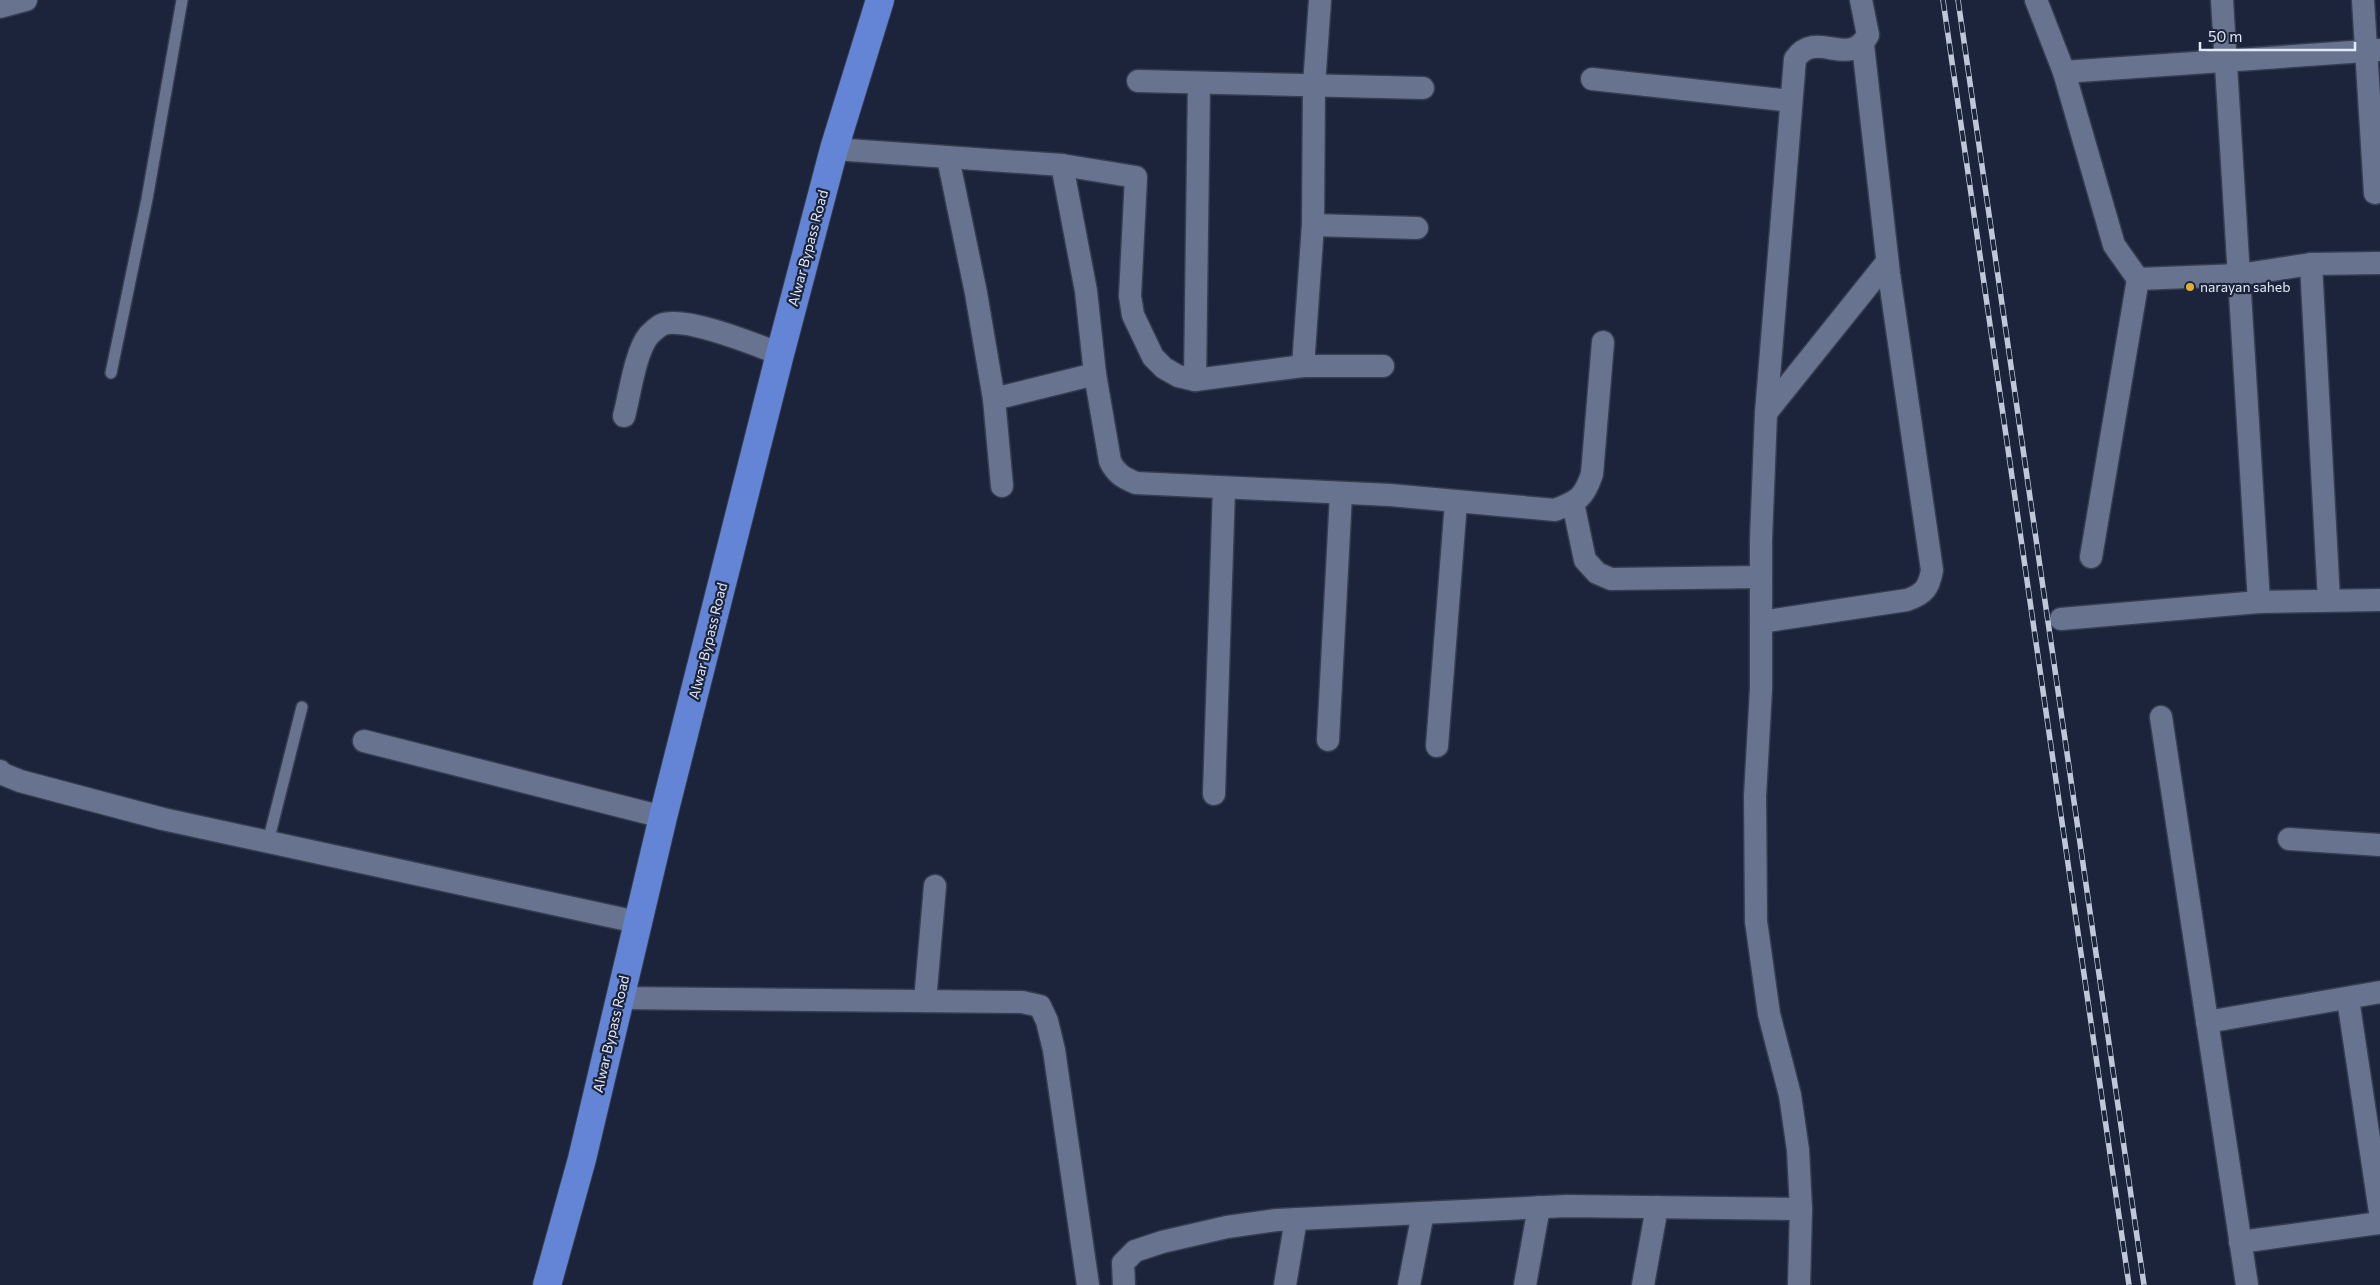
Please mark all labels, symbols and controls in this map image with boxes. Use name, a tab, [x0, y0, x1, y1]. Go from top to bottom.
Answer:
scale bar	[2200, 20, 2355, 52]
text: 50 m	[2208, 27, 2242, 45]
street label: Alwar Bypass Road	[784, 188, 831, 308]
place label: narayan saheb	[2200, 278, 2290, 295]
marker: narayan saheb	[2184, 281, 2196, 293]
street label: Alwar Bypass Road	[685, 581, 730, 701]
street label: Alwar Bypass Road	[589, 974, 632, 1094]

